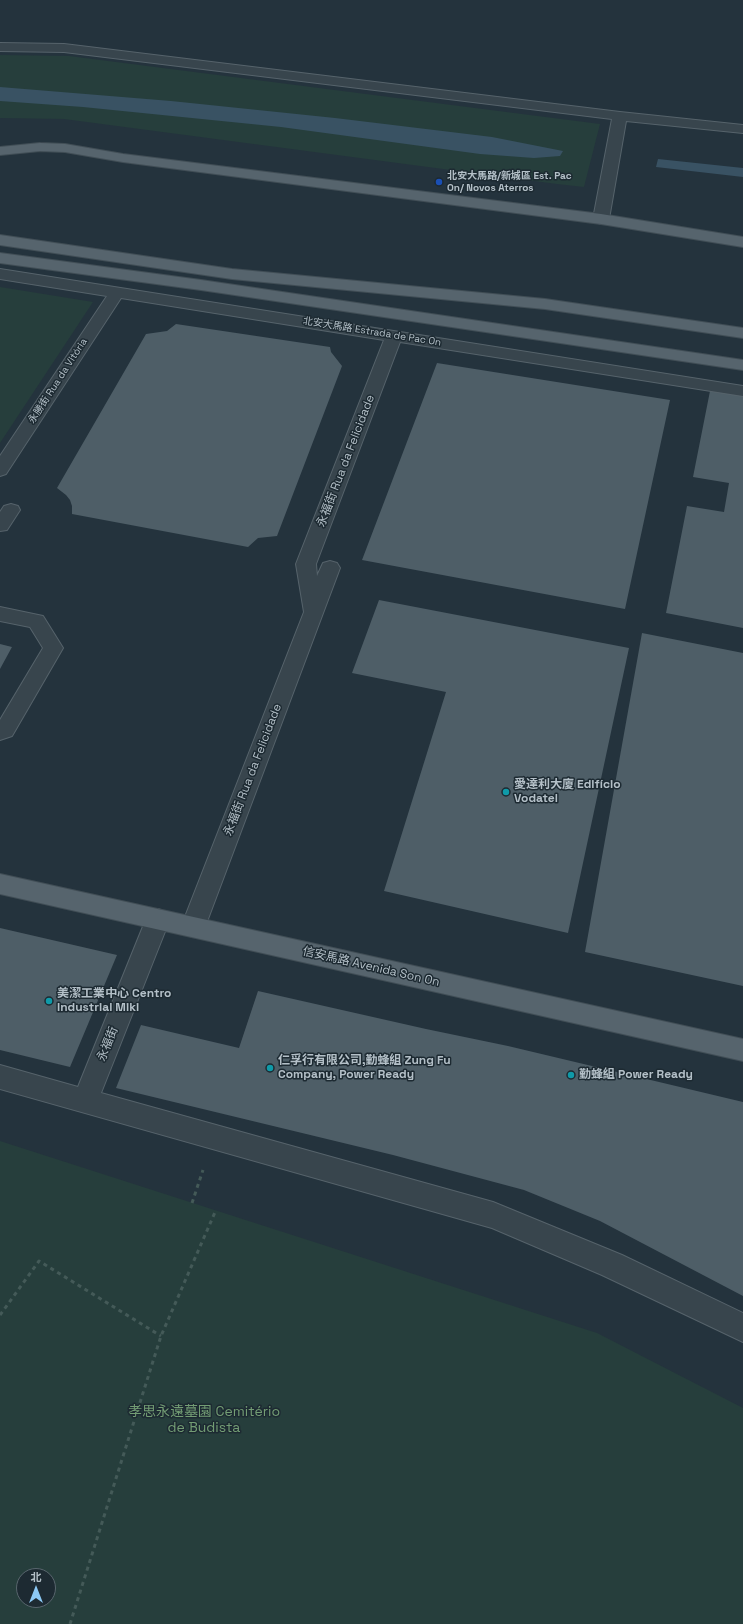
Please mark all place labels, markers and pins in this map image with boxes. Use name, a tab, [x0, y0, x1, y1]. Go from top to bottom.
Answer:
place label: 北安大馬路/新城區 Est. Pac On/ Novos Aterros	[447, 170, 572, 194]
marker: 北安大馬路/新城區 Est. Pac On/ Novos Aterros	[434, 177, 444, 187]
place label: 愛達利大廈 Edifício Vodatel	[514, 778, 621, 806]
marker: 愛達利大廈 Edifício Vodatel	[501, 787, 511, 797]
place label: 美潔工業中心 Centro Industrial Miki	[57, 987, 171, 1015]
marker: 美潔工業中心 Centro Industrial Miki	[44, 996, 54, 1006]
place label: 仁孚行有限公司,勤蜂組 Zung Fu Company, Power Ready	[278, 1054, 451, 1082]
marker: 仁孚行有限公司,勤蜂組 Zung Fu Company, Power Ready	[265, 1063, 275, 1073]
place label: 勤蜂組 Power Ready	[579, 1068, 693, 1082]
marker: 勤蜂組 Power Ready	[566, 1070, 576, 1080]

